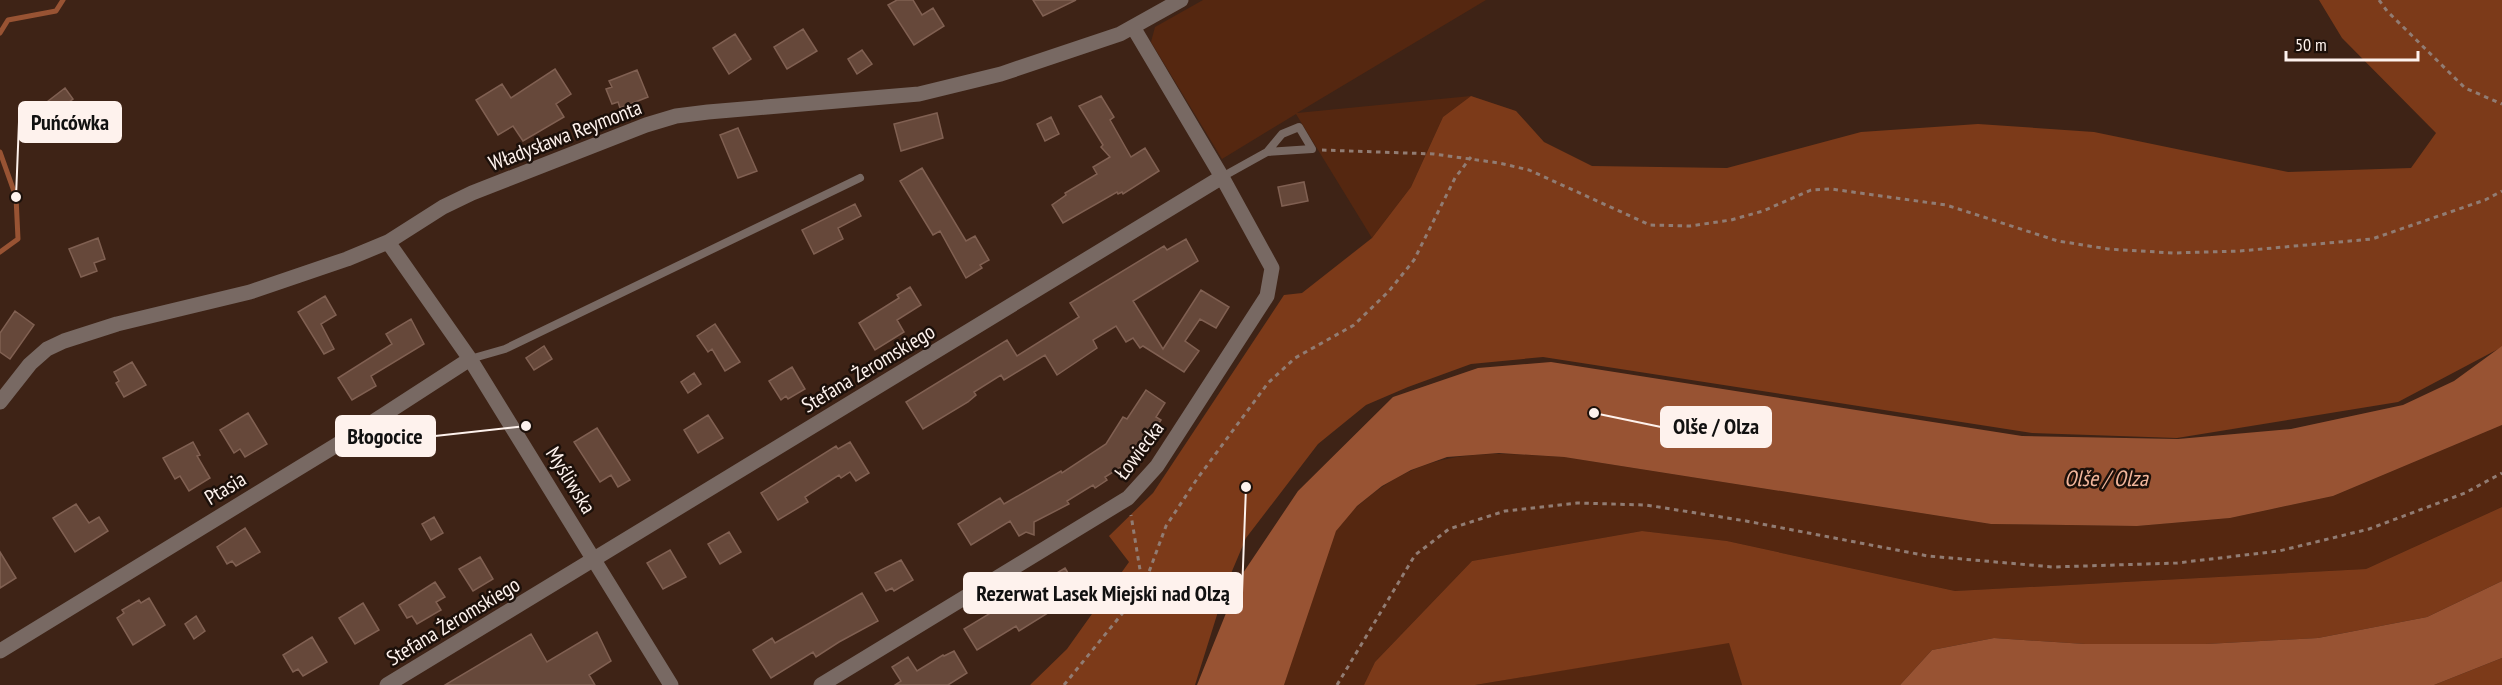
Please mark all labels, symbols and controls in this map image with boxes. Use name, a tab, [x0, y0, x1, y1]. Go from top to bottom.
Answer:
scale bar	[2286, 24, 2418, 62]
text: 50 m	[2295, 33, 2327, 56]
street label: Władysława Reymonta	[485, 93, 645, 177]
callout: Puńcówka	[19, 102, 121, 142]
text: Puńcówka	[31, 108, 109, 136]
street label: Stefana Żeromskiego	[796, 318, 940, 418]
callout: Olše / Olza	[1661, 407, 1771, 447]
text: Olše / Olza	[1673, 412, 1759, 440]
street label: Łowiecka	[1108, 415, 1170, 485]
callout: Błogocice	[336, 416, 435, 456]
text: Błogocice	[347, 422, 423, 450]
street label: Myśliwska	[540, 442, 602, 518]
water label: Olše / Olza	[2064, 464, 2149, 492]
street label: Ptasia	[199, 465, 251, 511]
street label: Stefana Żeromskiego	[381, 571, 525, 671]
callout: Rezerwat Lasek Miejski nad Olzą	[964, 573, 1242, 613]
text: Rezerwat Lasek Miejski nad Olzą	[976, 579, 1230, 607]

